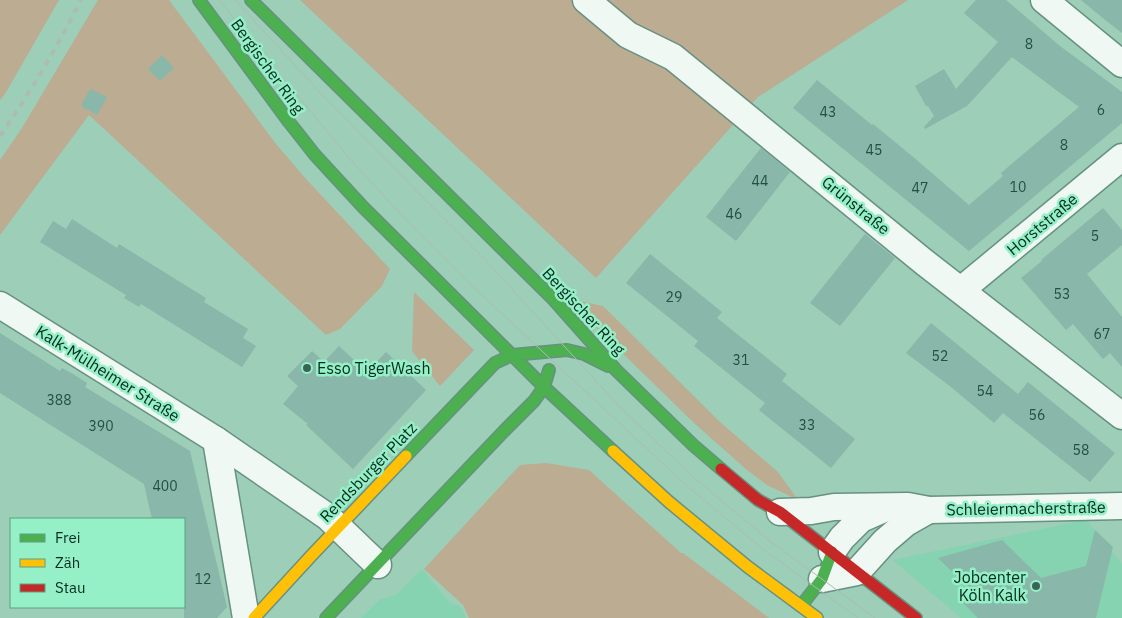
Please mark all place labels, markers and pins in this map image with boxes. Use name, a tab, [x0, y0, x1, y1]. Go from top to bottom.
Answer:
place label: Esso TigerWash	[317, 358, 430, 378]
marker: Esso TigerWash	[301, 362, 313, 374]
place label: Jobcenter Köln Kalk	[954, 567, 1027, 605]
marker: Jobcenter Köln Kalk	[1030, 580, 1042, 592]

